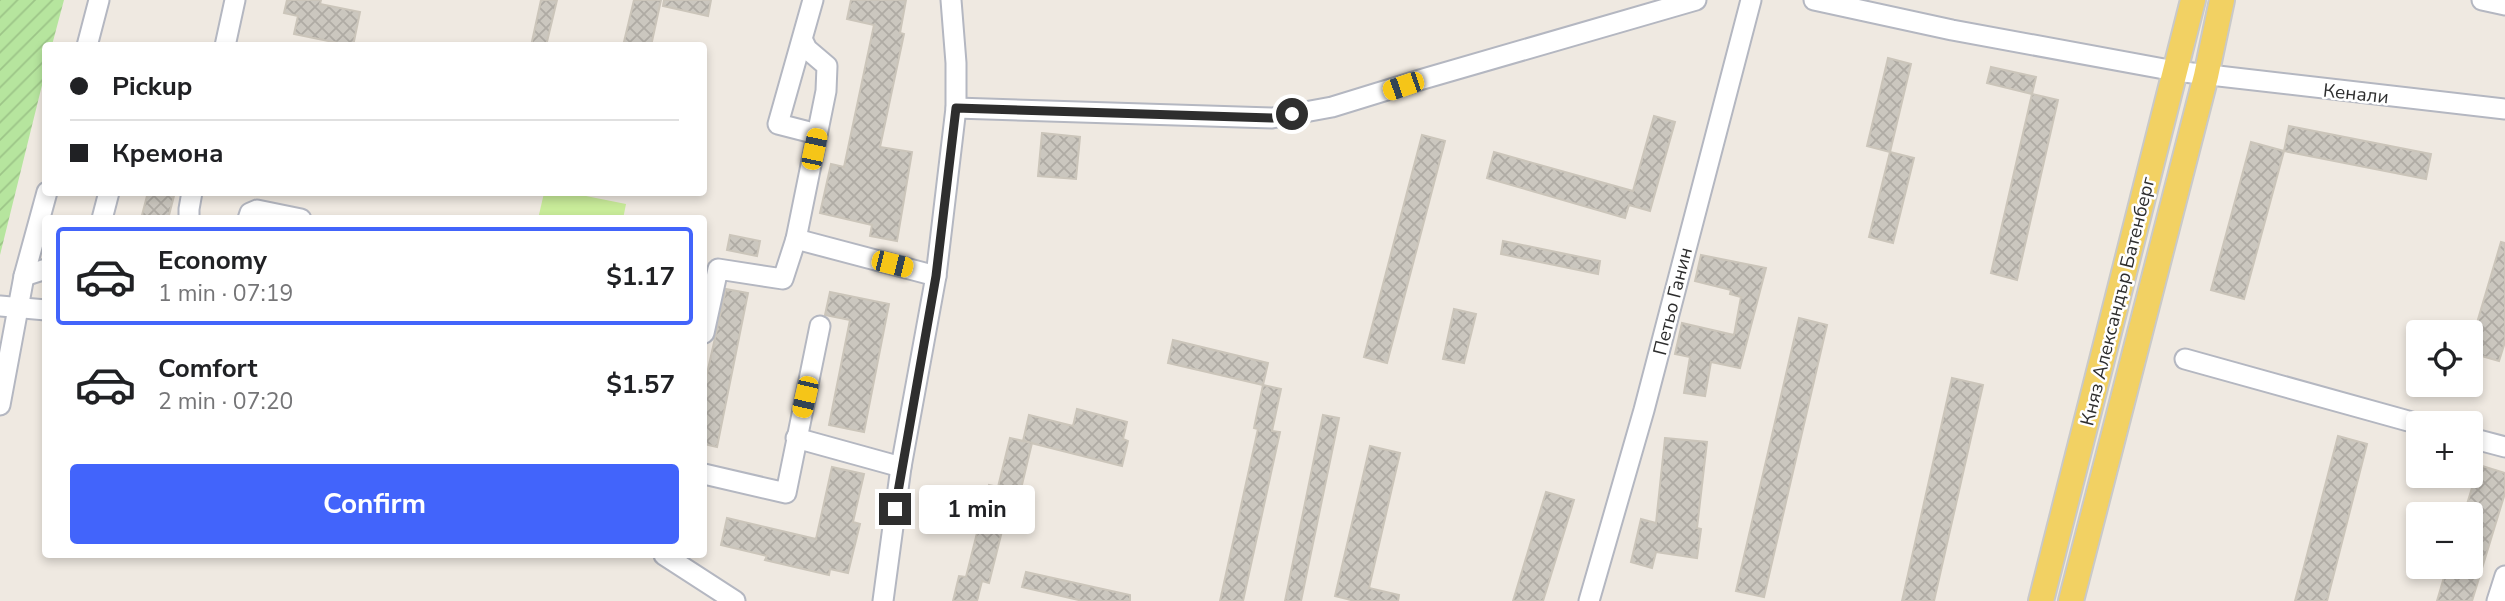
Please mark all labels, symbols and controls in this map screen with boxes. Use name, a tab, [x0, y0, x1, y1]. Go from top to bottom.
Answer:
text: Pickup	[112, 69, 192, 104]
car	[1380, 69, 1427, 103]
street label: Кенали	[2322, 78, 2390, 110]
route start	[1276, 98, 1308, 130]
car	[800, 126, 829, 172]
text: Кремона	[112, 136, 224, 171]
street label: Княз Александър Батенберг	[2074, 174, 2162, 428]
text: Economy	[158, 243, 267, 278]
icon: car	[74, 245, 137, 308]
street label: Петьо Ганин	[1647, 245, 1699, 358]
car	[870, 249, 915, 279]
text: $1.17	[606, 259, 675, 294]
text: 1 min · 07:19	[158, 278, 293, 309]
map controls	[2406, 320, 2483, 579]
button: locate	[2406, 320, 2483, 397]
text: Comfort	[158, 351, 258, 386]
icon: car	[74, 353, 137, 416]
text: $1.57	[606, 367, 675, 402]
car	[791, 374, 820, 420]
text: 2 min · 07:20	[158, 386, 293, 417]
button: +	[2406, 411, 2483, 488]
button: Confirm	[70, 464, 679, 544]
callout: 1 min	[920, 484, 1035, 534]
route end	[879, 493, 911, 525]
text: 1 min	[947, 494, 1007, 525]
button: −	[2406, 502, 2483, 579]

